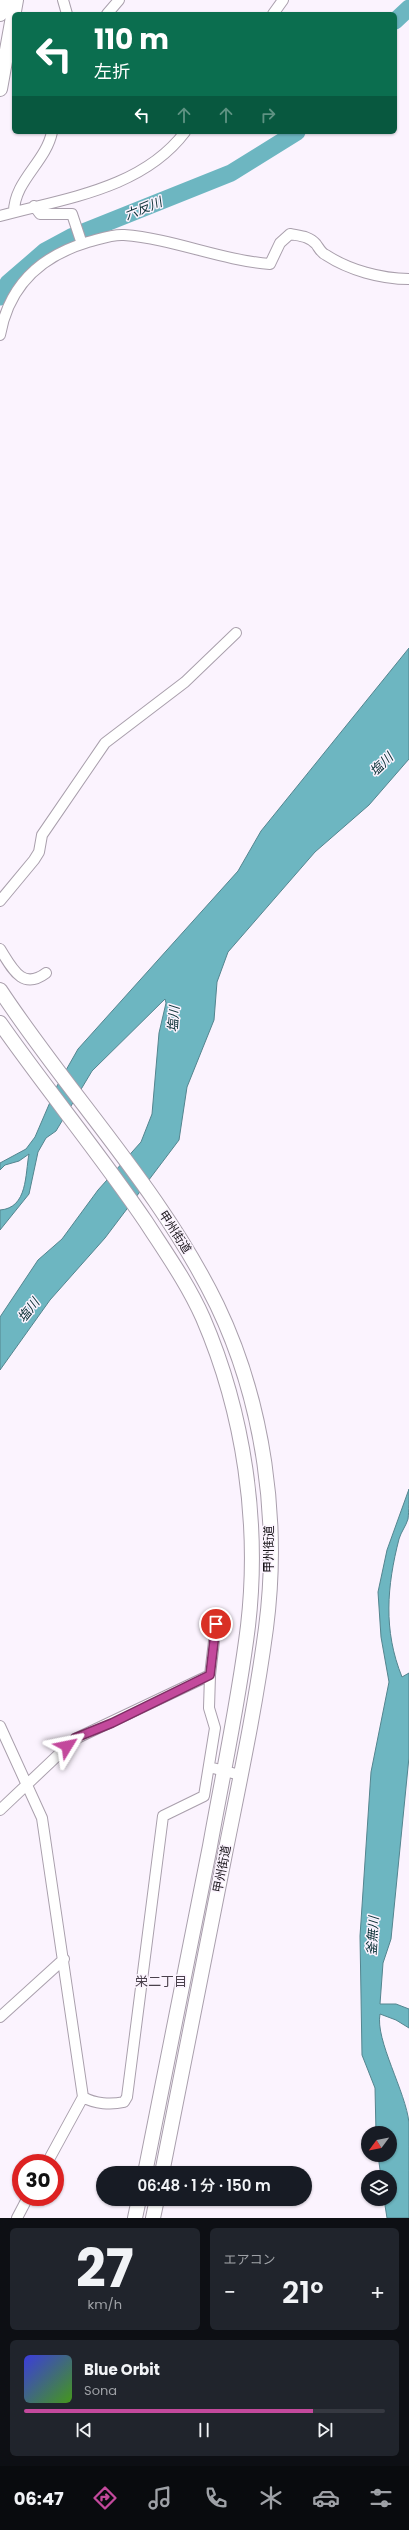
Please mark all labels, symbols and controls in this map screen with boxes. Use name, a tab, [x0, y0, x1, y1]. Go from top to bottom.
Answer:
text: 110 m	[94, 20, 169, 59]
icon: left	[28, 28, 80, 80]
text: 左折	[94, 59, 130, 84]
icon: left	[131, 104, 153, 126]
icon: ahead	[173, 104, 195, 126]
icon: ahead	[215, 104, 237, 126]
icon: right	[257, 104, 279, 126]
water label: 六反川	[122, 192, 167, 225]
water label: 塩川	[365, 747, 399, 780]
water label: 塩川	[163, 1003, 184, 1033]
street label: 甲州街道	[155, 1207, 196, 1256]
water label: 塩川	[13, 1293, 45, 1326]
street label: 甲州街道	[260, 1525, 277, 1573]
pin	[199, 1607, 233, 1641]
icon: arrive	[205, 1613, 227, 1635]
position arrow	[46, 1725, 88, 1767]
street label: 甲州街道	[209, 1844, 234, 1894]
water label: 釜無川	[362, 1914, 383, 1956]
district label: 栄二丁目	[135, 1972, 187, 1991]
north arrow	[361, 2126, 397, 2162]
map controls	[361, 2126, 397, 2206]
speed limit sign: 30	[12, 2154, 64, 2206]
button: layers	[361, 2170, 397, 2206]
text: 06:48 · 1 分 · 150 m	[137, 2175, 271, 2196]
text: 27	[76, 2232, 134, 2305]
text: エアコン	[224, 2250, 276, 2269]
text: 21°	[282, 2271, 324, 2314]
text: −	[224, 2277, 236, 2308]
text: +	[370, 2277, 385, 2308]
text: km/h	[87, 2295, 122, 2314]
text: Blue Orbit	[84, 2359, 160, 2380]
text: Sona	[84, 2381, 117, 2400]
icon: previous	[73, 2419, 95, 2441]
icon: pause	[193, 2419, 215, 2441]
icon: next	[314, 2419, 336, 2441]
icon: directions	[91, 2484, 119, 2512]
icon: music	[146, 2484, 174, 2512]
icon: phone	[202, 2484, 230, 2512]
icon: climate	[257, 2484, 285, 2512]
icon: car	[312, 2484, 340, 2512]
icon: filters	[367, 2484, 395, 2512]
text: 06:47	[14, 2486, 64, 2511]

